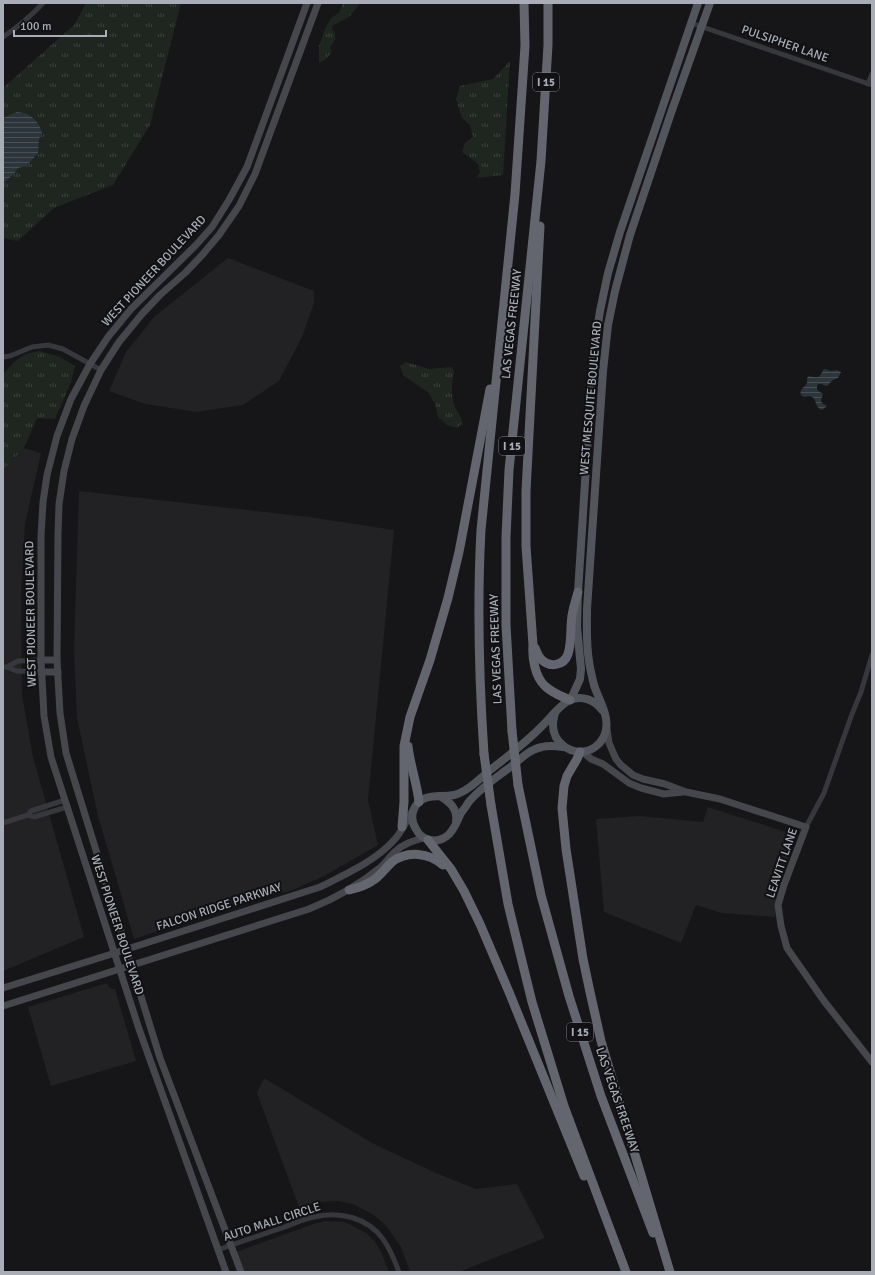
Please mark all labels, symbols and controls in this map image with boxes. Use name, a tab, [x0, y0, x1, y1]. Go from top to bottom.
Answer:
scale bar	[14, 12, 106, 38]
text: 100 m	[20, 19, 52, 34]
street label: PULSIPHER LANE	[739, 22, 831, 66]
road number: I 15	[533, 73, 559, 91]
street label: WEST PIONEER BOULEVARD	[99, 212, 210, 330]
street label: LAS VEGAS FREEWAY	[499, 268, 525, 380]
street label: WEST MESQUITE BOULEVARD	[577, 320, 605, 476]
road number: I 15	[499, 437, 525, 455]
street label: WEST PIONEER BOULEVARD	[22, 540, 40, 687]
street label: LAS VEGAS FREEWAY	[487, 594, 505, 704]
street label: LEAVITT LANE	[763, 826, 801, 900]
street label: WEST PIONEER BOULEVARD	[87, 853, 147, 997]
street label: FALCON RIDGE PARKWAY	[155, 880, 283, 934]
road number: I 15	[567, 1023, 593, 1041]
street label: LAS VEGAS FREEWAY	[592, 1045, 642, 1155]
street label: AUTO MALL CIRCLE	[222, 1199, 323, 1245]

